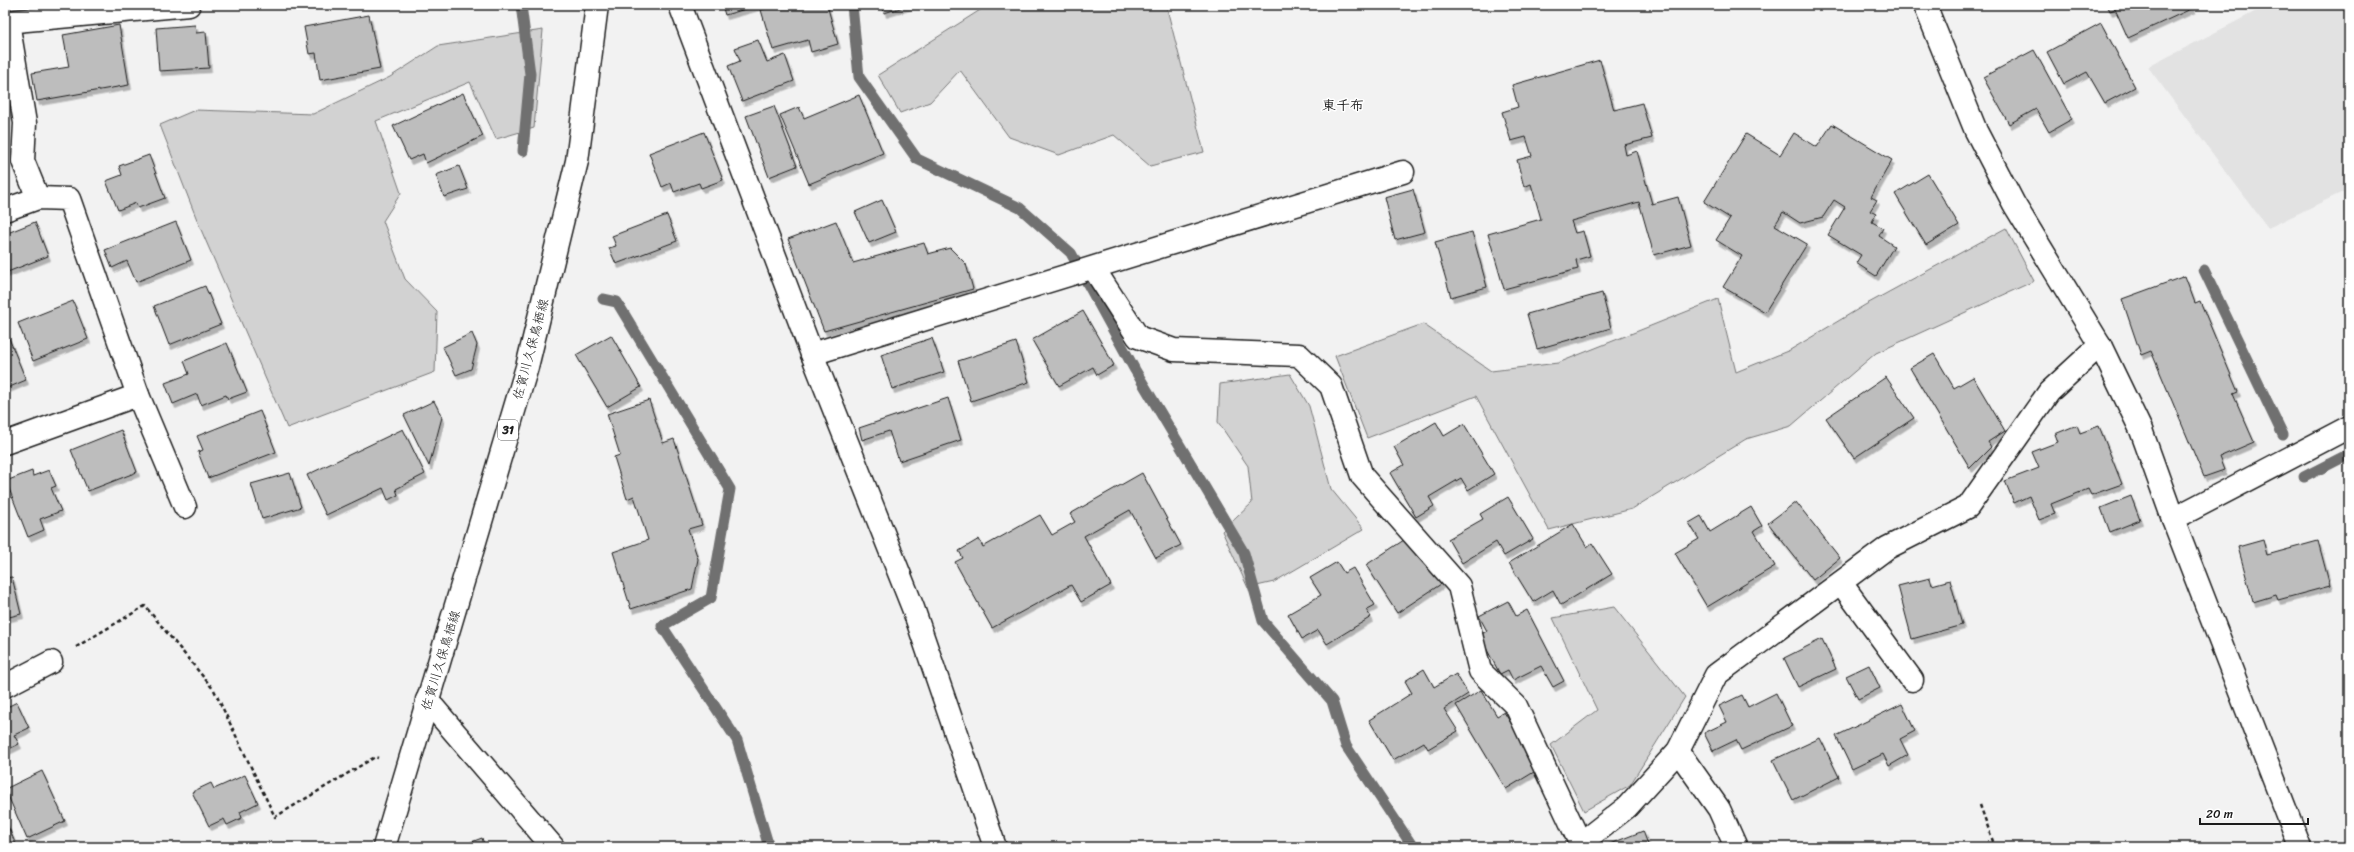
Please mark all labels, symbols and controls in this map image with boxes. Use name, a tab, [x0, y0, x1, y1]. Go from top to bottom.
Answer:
district label: 東千布	[1322, 93, 1364, 118]
street label: 佐賀川久保鳥栖線	[506, 295, 555, 402]
road number: 31	[498, 420, 518, 440]
street label: 佐賀川久保鳥栖線	[414, 606, 467, 713]
scale bar	[2200, 800, 2308, 826]
text: 20 m	[2206, 803, 2233, 825]

